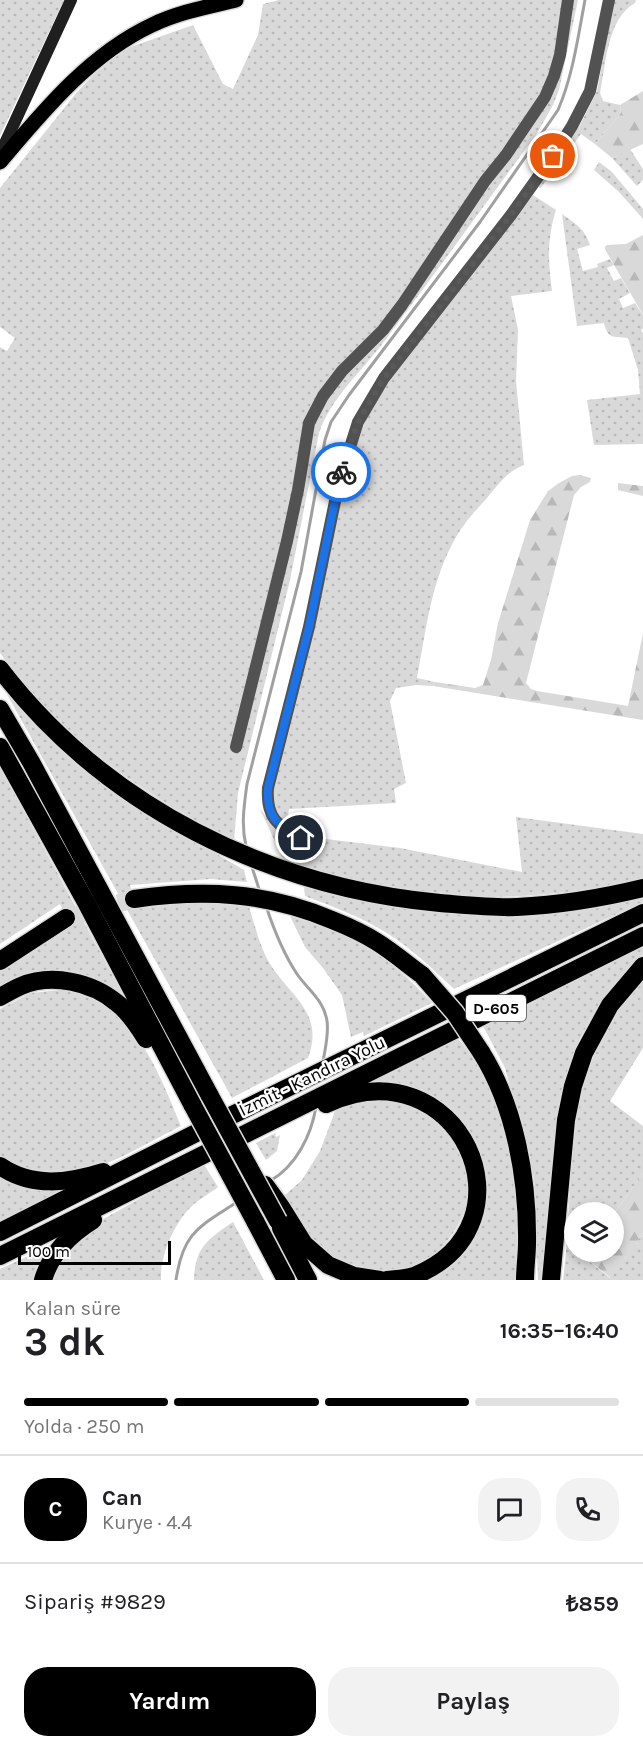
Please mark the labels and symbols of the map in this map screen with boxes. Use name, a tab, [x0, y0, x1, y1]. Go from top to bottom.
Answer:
pin	[527, 130, 578, 181]
courier	[311, 442, 371, 502]
pin	[275, 812, 326, 863]
road number: D-605	[466, 995, 526, 1021]
street label: İzmit - Kandıra Yolu	[235, 1031, 389, 1121]
scale bar	[18, 1238, 171, 1266]

